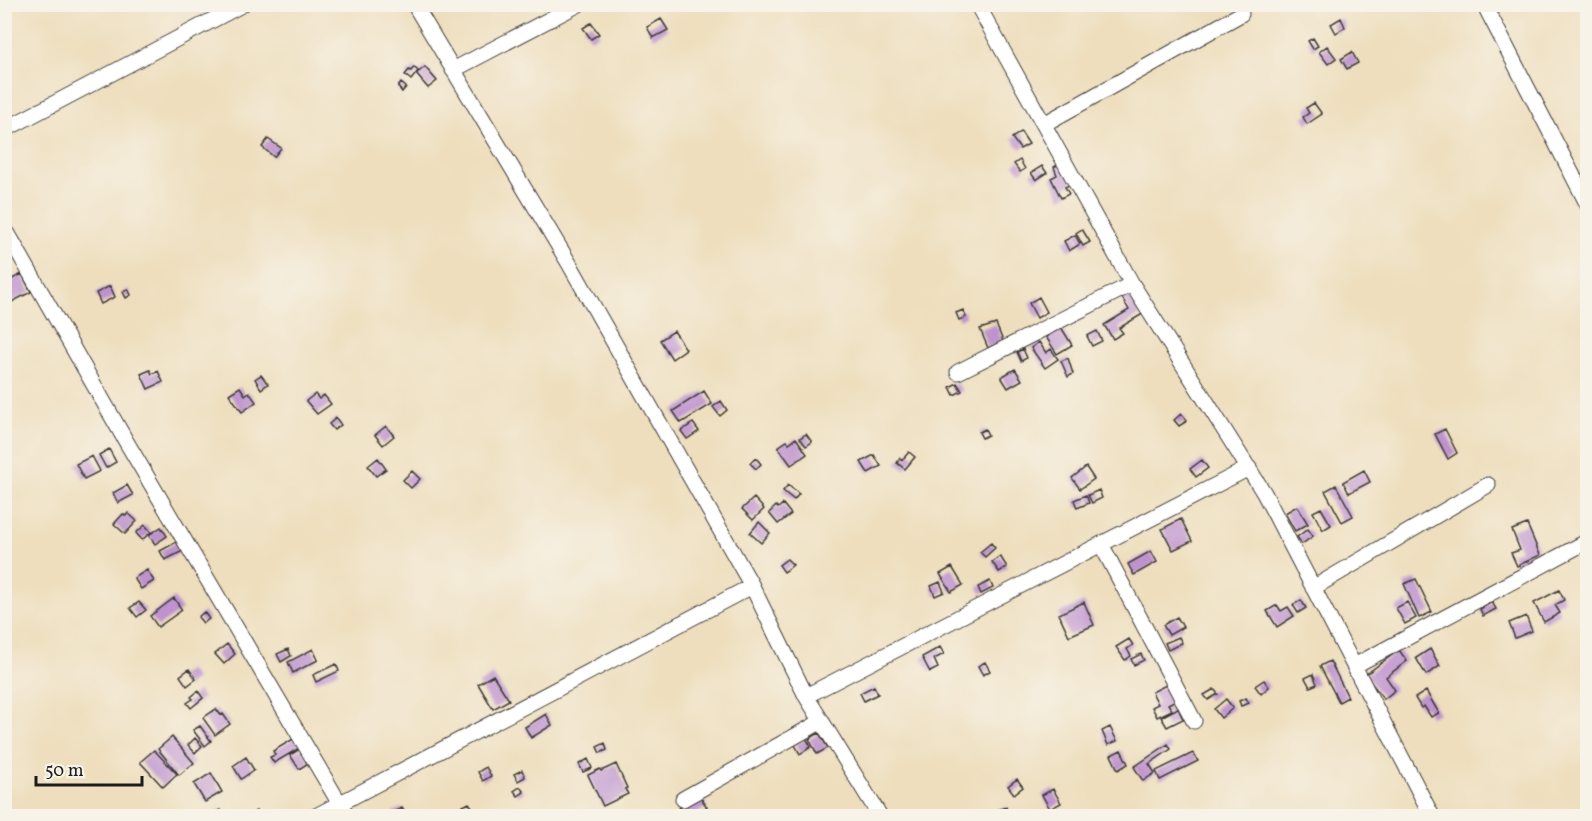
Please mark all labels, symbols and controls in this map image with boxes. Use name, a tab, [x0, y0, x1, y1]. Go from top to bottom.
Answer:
scale bar	[36, 749, 142, 787]
text: 50 m	[45, 759, 84, 784]

